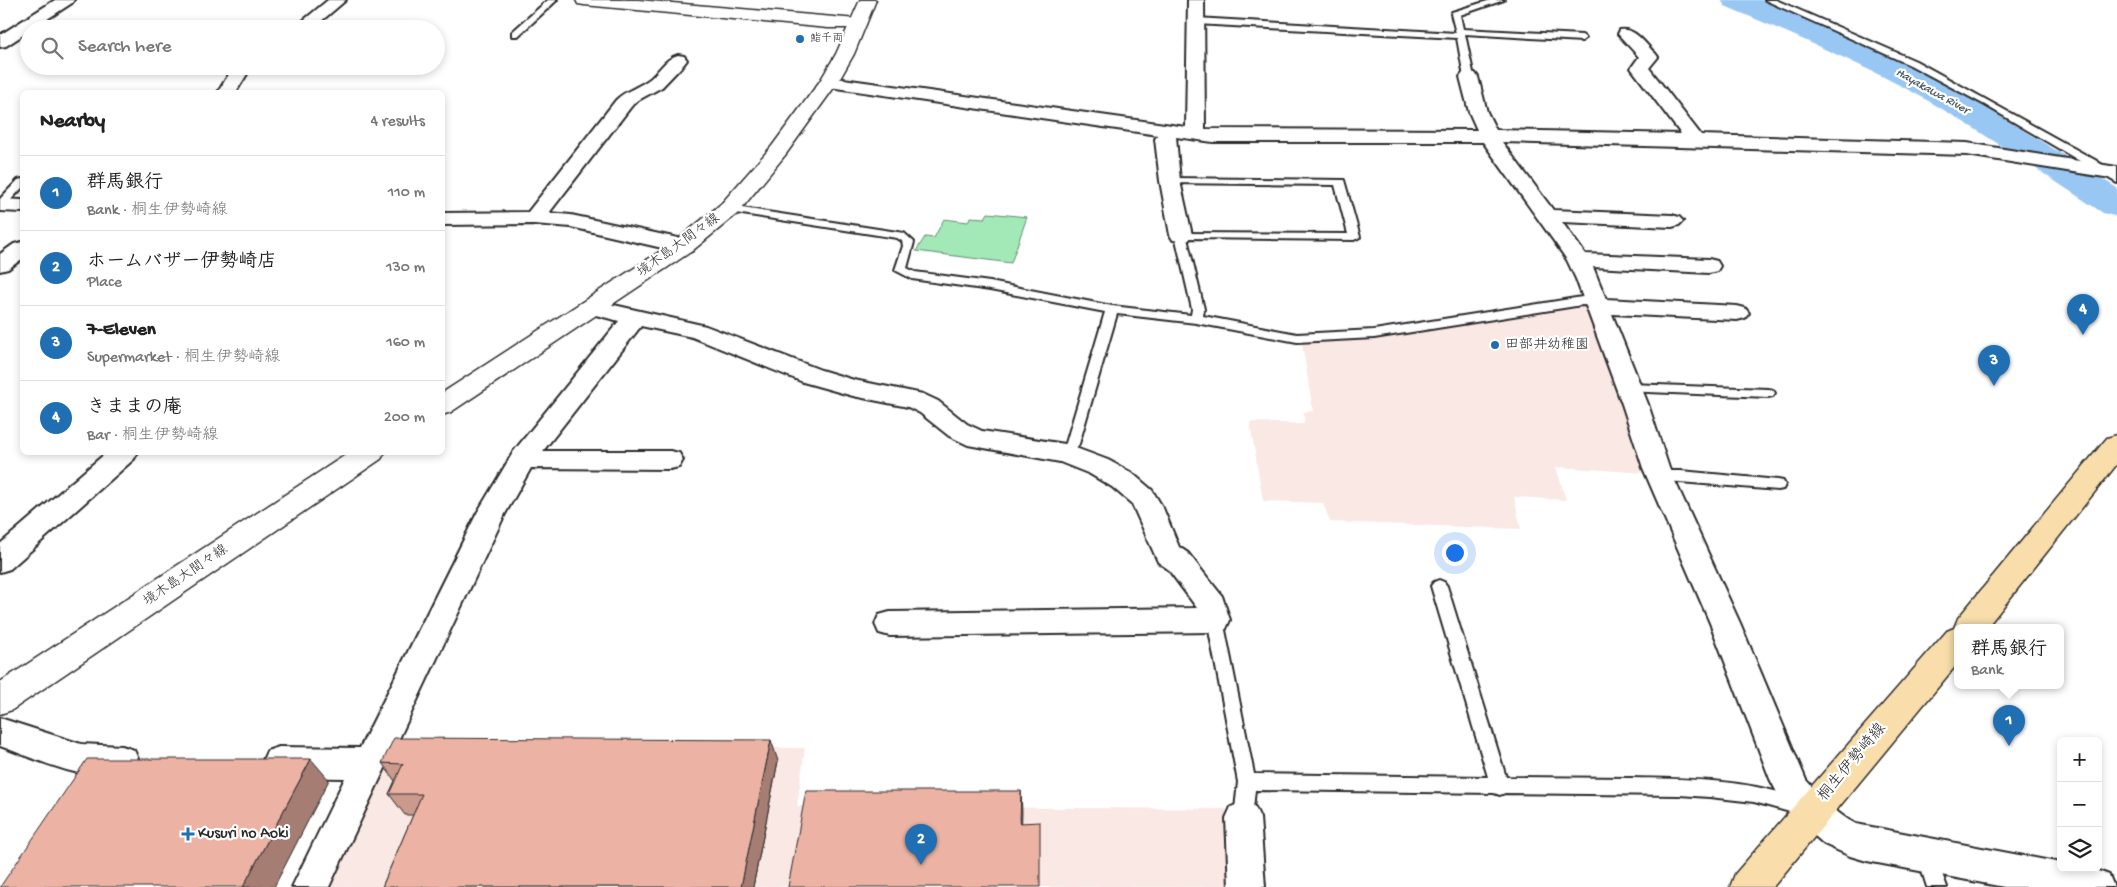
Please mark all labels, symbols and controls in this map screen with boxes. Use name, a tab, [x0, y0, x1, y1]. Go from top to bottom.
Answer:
search box	[20, 20, 445, 75]
place label: 鮨千両	[810, 32, 843, 45]
marker: 鮨千両	[794, 33, 806, 45]
icon: search	[38, 34, 66, 62]
text: Search here	[78, 36, 172, 59]
water label: Hayakawa River	[1893, 66, 1973, 119]
text: Nearby	[40, 110, 105, 135]
text: 4 results	[370, 113, 425, 132]
text: 群馬銀行	[87, 172, 163, 195]
text: 1	[53, 184, 59, 203]
text: 110 m	[388, 184, 425, 203]
text: Bank · 桐生伊勢崎線	[87, 202, 227, 221]
street label: 境木島大間々線	[634, 210, 724, 282]
text: ホームバザー伊勢崎店	[87, 251, 276, 274]
text: 2	[52, 259, 60, 278]
text: 130 m	[386, 259, 425, 278]
text: Place	[87, 274, 122, 293]
pin: 4	[2067, 294, 2099, 335]
text: 7-Eleven	[87, 319, 156, 342]
text: 3	[52, 334, 60, 353]
text: 160 m	[386, 334, 425, 353]
place label: 田部井幼稚園	[1505, 337, 1589, 354]
marker: 田部井幼稚園	[1489, 339, 1501, 351]
pin: 3	[1978, 345, 2010, 386]
text: Supermarket · 桐生伊勢崎線	[87, 349, 280, 368]
text: きままの庵	[87, 397, 182, 420]
text: 4	[52, 409, 60, 428]
text: 200 m	[384, 409, 425, 428]
text: Bar · 桐生伊勢崎線	[87, 427, 218, 446]
your location	[1442, 540, 1468, 566]
street label: 境木島大間々線	[141, 542, 231, 610]
popup	[1954, 624, 2064, 689]
text: 群馬銀行	[1971, 639, 2047, 662]
text: Bank	[1971, 662, 2003, 681]
pin: 1	[1993, 705, 2025, 746]
street label: 桐生伊勢崎線	[1813, 719, 1891, 806]
map controls	[2057, 737, 2102, 872]
button: +	[2057, 737, 2102, 782]
button: −	[2057, 782, 2102, 827]
pin: 2	[905, 824, 937, 865]
place label: Kusuri no Aoki	[198, 825, 289, 844]
button: layers	[2057, 827, 2102, 872]
marker: Kusuri no Aoki	[182, 828, 194, 840]

